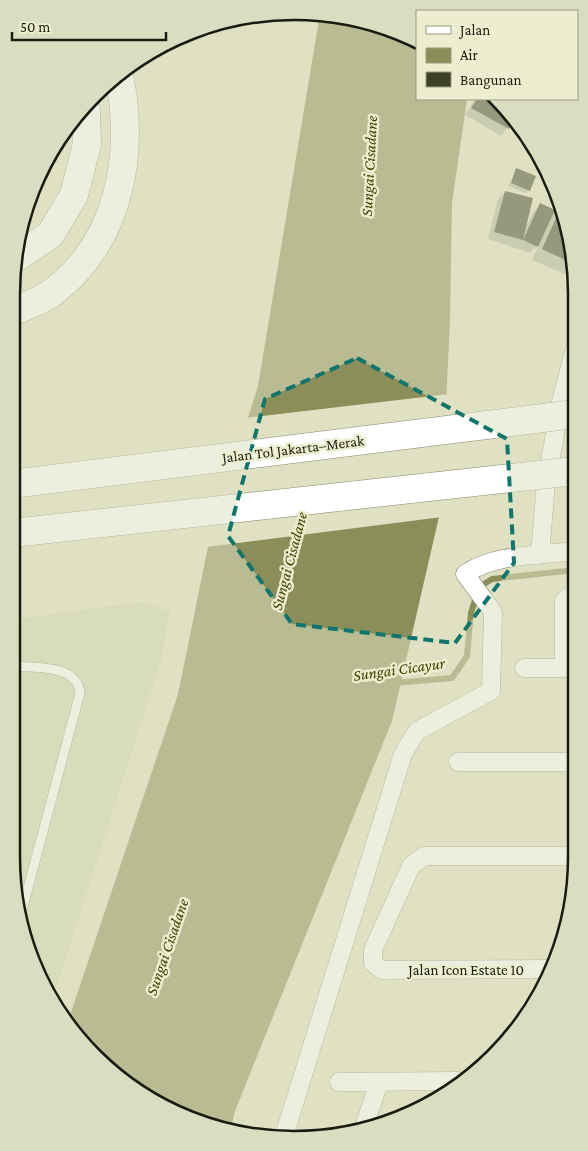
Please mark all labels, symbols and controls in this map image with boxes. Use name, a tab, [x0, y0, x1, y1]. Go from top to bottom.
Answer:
scale bar	[12, 10, 166, 42]
legend	[416, 10, 578, 100]
text: 50 m	[20, 19, 50, 35]
text: Jalan	[458, 22, 490, 39]
text: Air	[460, 47, 478, 63]
text: Bangunan	[460, 72, 521, 89]
water label: Sungai Cisadane	[358, 115, 381, 217]
street label: Jalan Tol Jakarta–Merak	[219, 432, 366, 467]
water label: Sungai Cisadane	[268, 510, 311, 612]
water label: Sungai Cicayur	[352, 654, 447, 685]
water label: Sungai Cisadane	[143, 897, 192, 998]
street label: Jalan Icon Estate 10	[406, 962, 524, 979]

